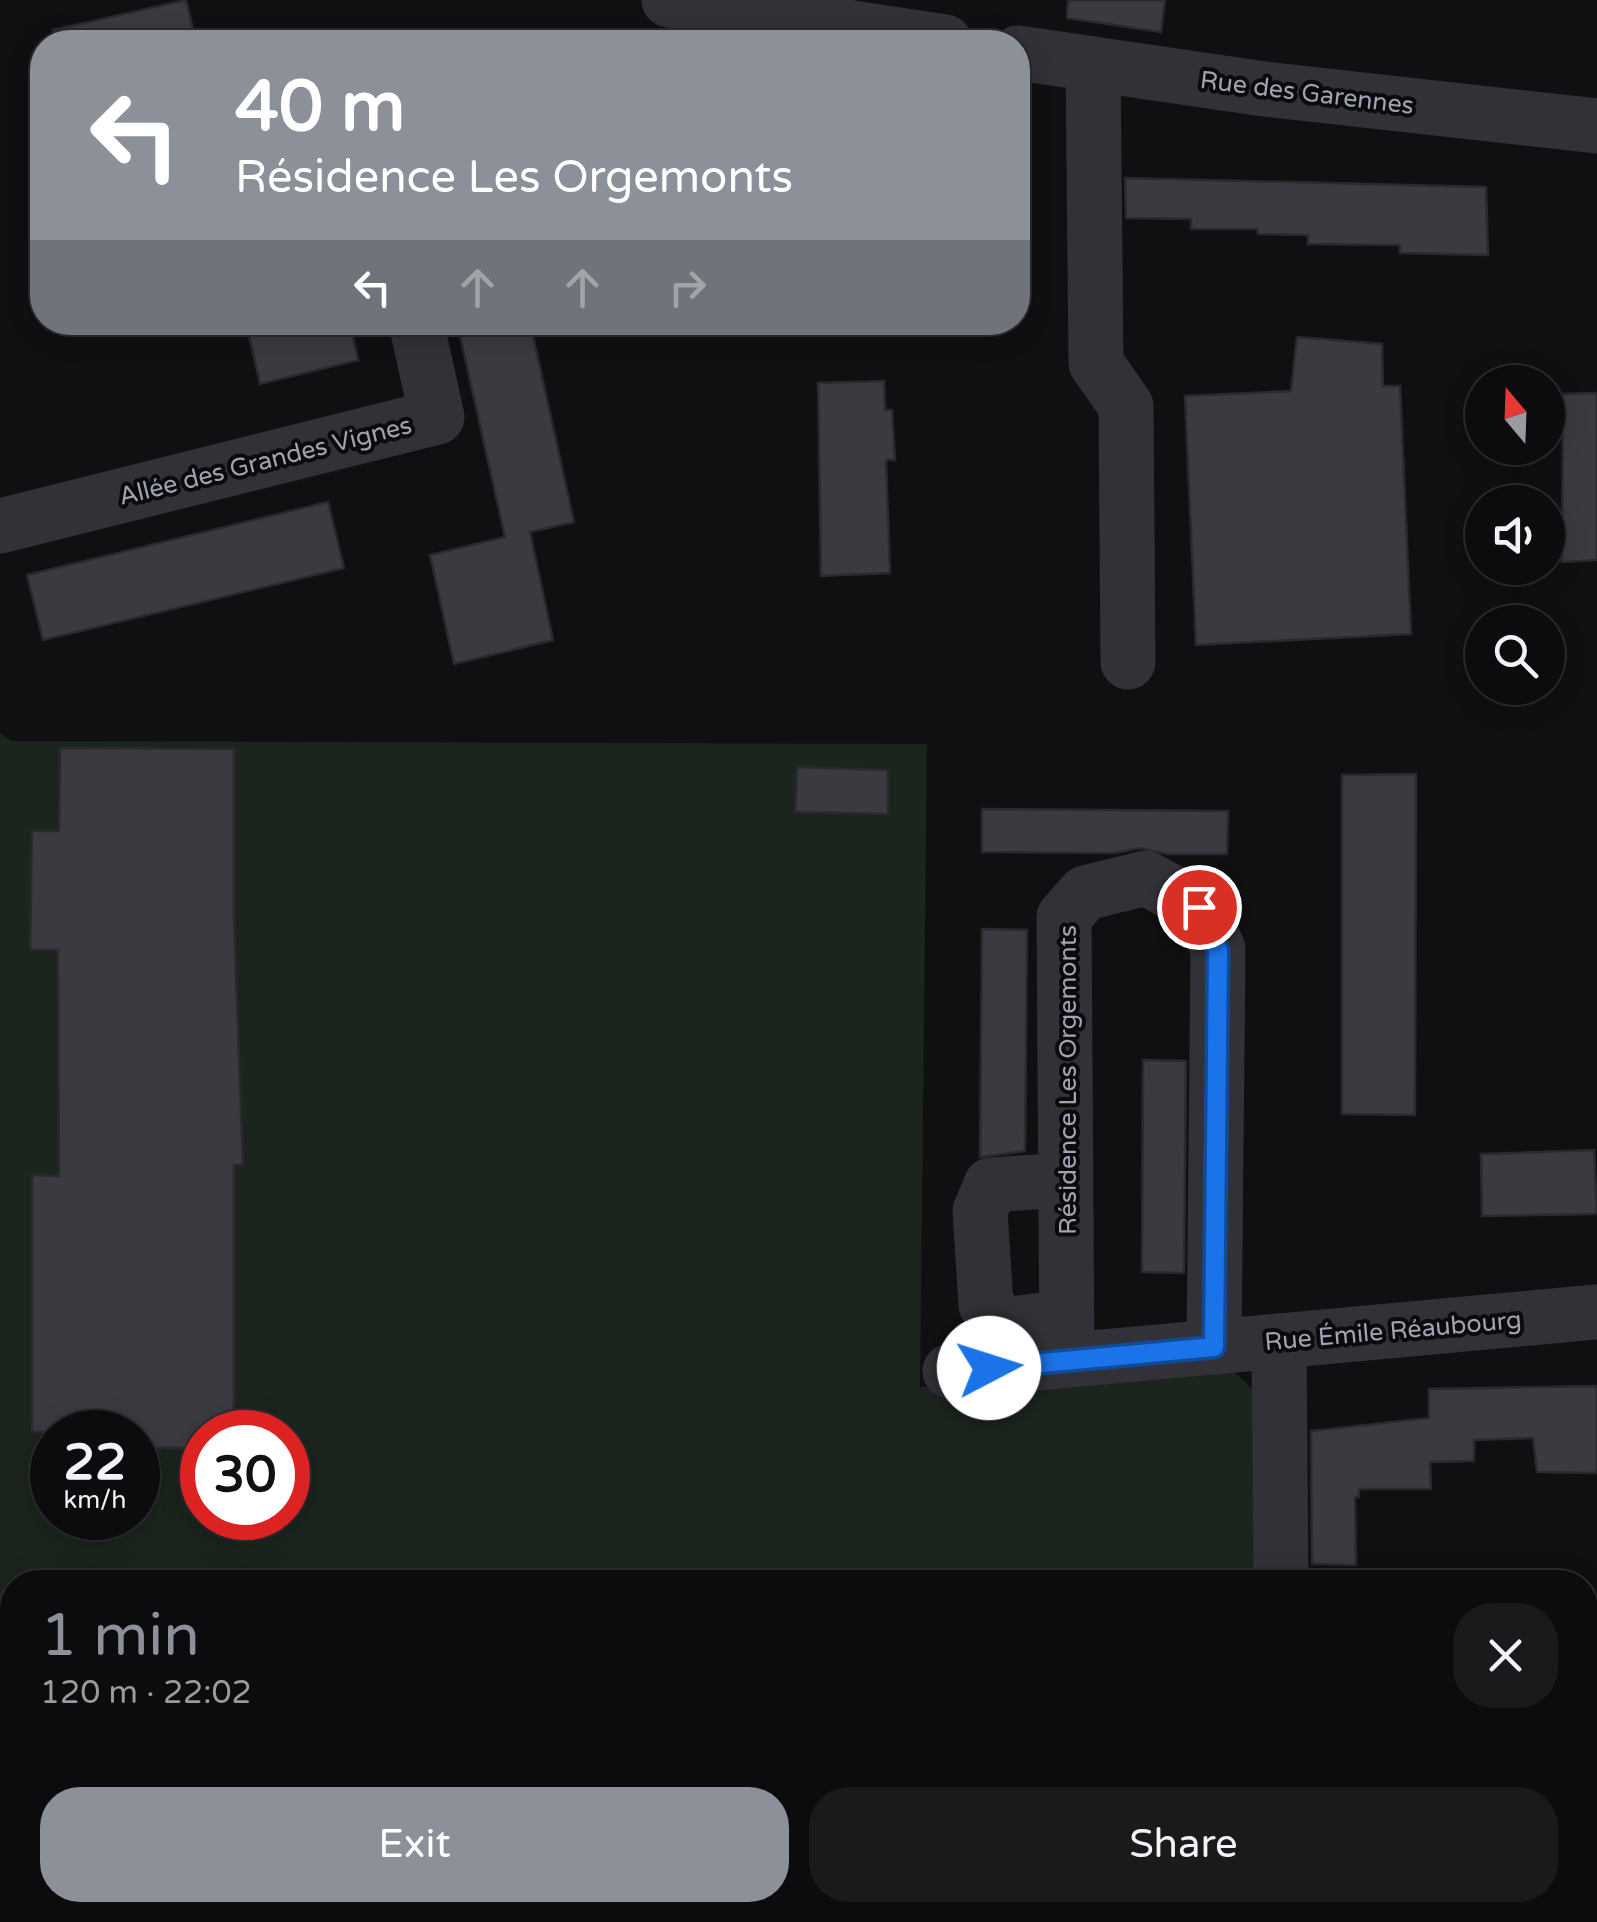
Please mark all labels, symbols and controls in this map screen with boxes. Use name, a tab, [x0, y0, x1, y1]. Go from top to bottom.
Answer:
street label: Rue des Garennes	[1198, 65, 1415, 121]
text: 40 m	[235, 66, 405, 150]
icon: left	[70, 70, 200, 200]
text: Résidence Les Orgemonts	[235, 151, 793, 205]
icon: left	[345, 260, 400, 315]
icon: ahead	[450, 260, 505, 315]
icon: ahead	[555, 260, 610, 315]
icon: right	[660, 260, 715, 315]
north arrow	[1465, 365, 1565, 465]
map controls	[1465, 365, 1565, 705]
street label: Allée des Grandes Vignes	[116, 410, 415, 512]
button: sound	[1465, 485, 1565, 585]
button: search	[1465, 605, 1565, 705]
pin	[1157, 865, 1242, 950]
icon: arrive	[1172, 880, 1227, 935]
street label: Résidence Les Orgemonts	[1053, 925, 1083, 1235]
street label: Rue Émile Réaubourg	[1263, 1305, 1523, 1357]
position arrow	[937, 1316, 1041, 1420]
speed limit sign: 30	[180, 1410, 310, 1540]
text: 22	[64, 1433, 126, 1493]
text: km/h	[64, 1485, 126, 1515]
text: 1 min	[40, 1600, 200, 1672]
button: close	[1453, 1603, 1558, 1708]
text: 120 m · 22:02	[40, 1674, 252, 1712]
button: Exit	[40, 1787, 789, 1902]
button: Share	[809, 1787, 1558, 1902]

